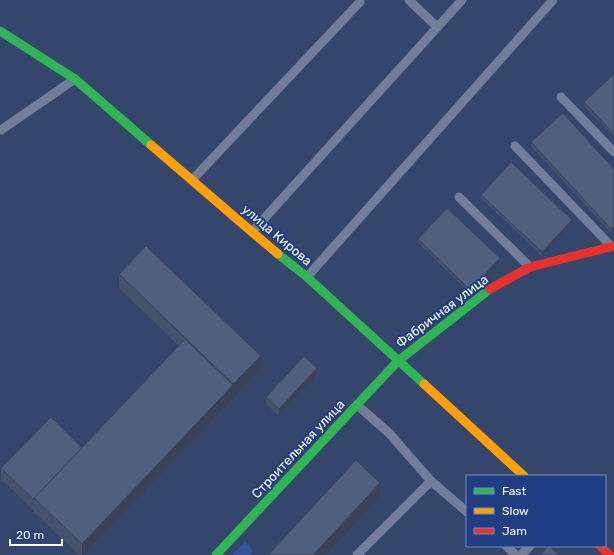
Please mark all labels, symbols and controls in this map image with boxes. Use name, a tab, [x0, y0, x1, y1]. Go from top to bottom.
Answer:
street label: улица Кирова	[239, 201, 315, 269]
street label: Фабричная улица	[393, 271, 491, 351]
street label: Строительная улица	[248, 397, 348, 501]
legend	[466, 475, 606, 547]
text: Fast	[502, 484, 526, 498]
text: Slow	[502, 504, 529, 518]
scale bar	[10, 521, 62, 547]
text: Jam	[502, 524, 527, 538]
text: 20 m	[16, 528, 44, 542]

